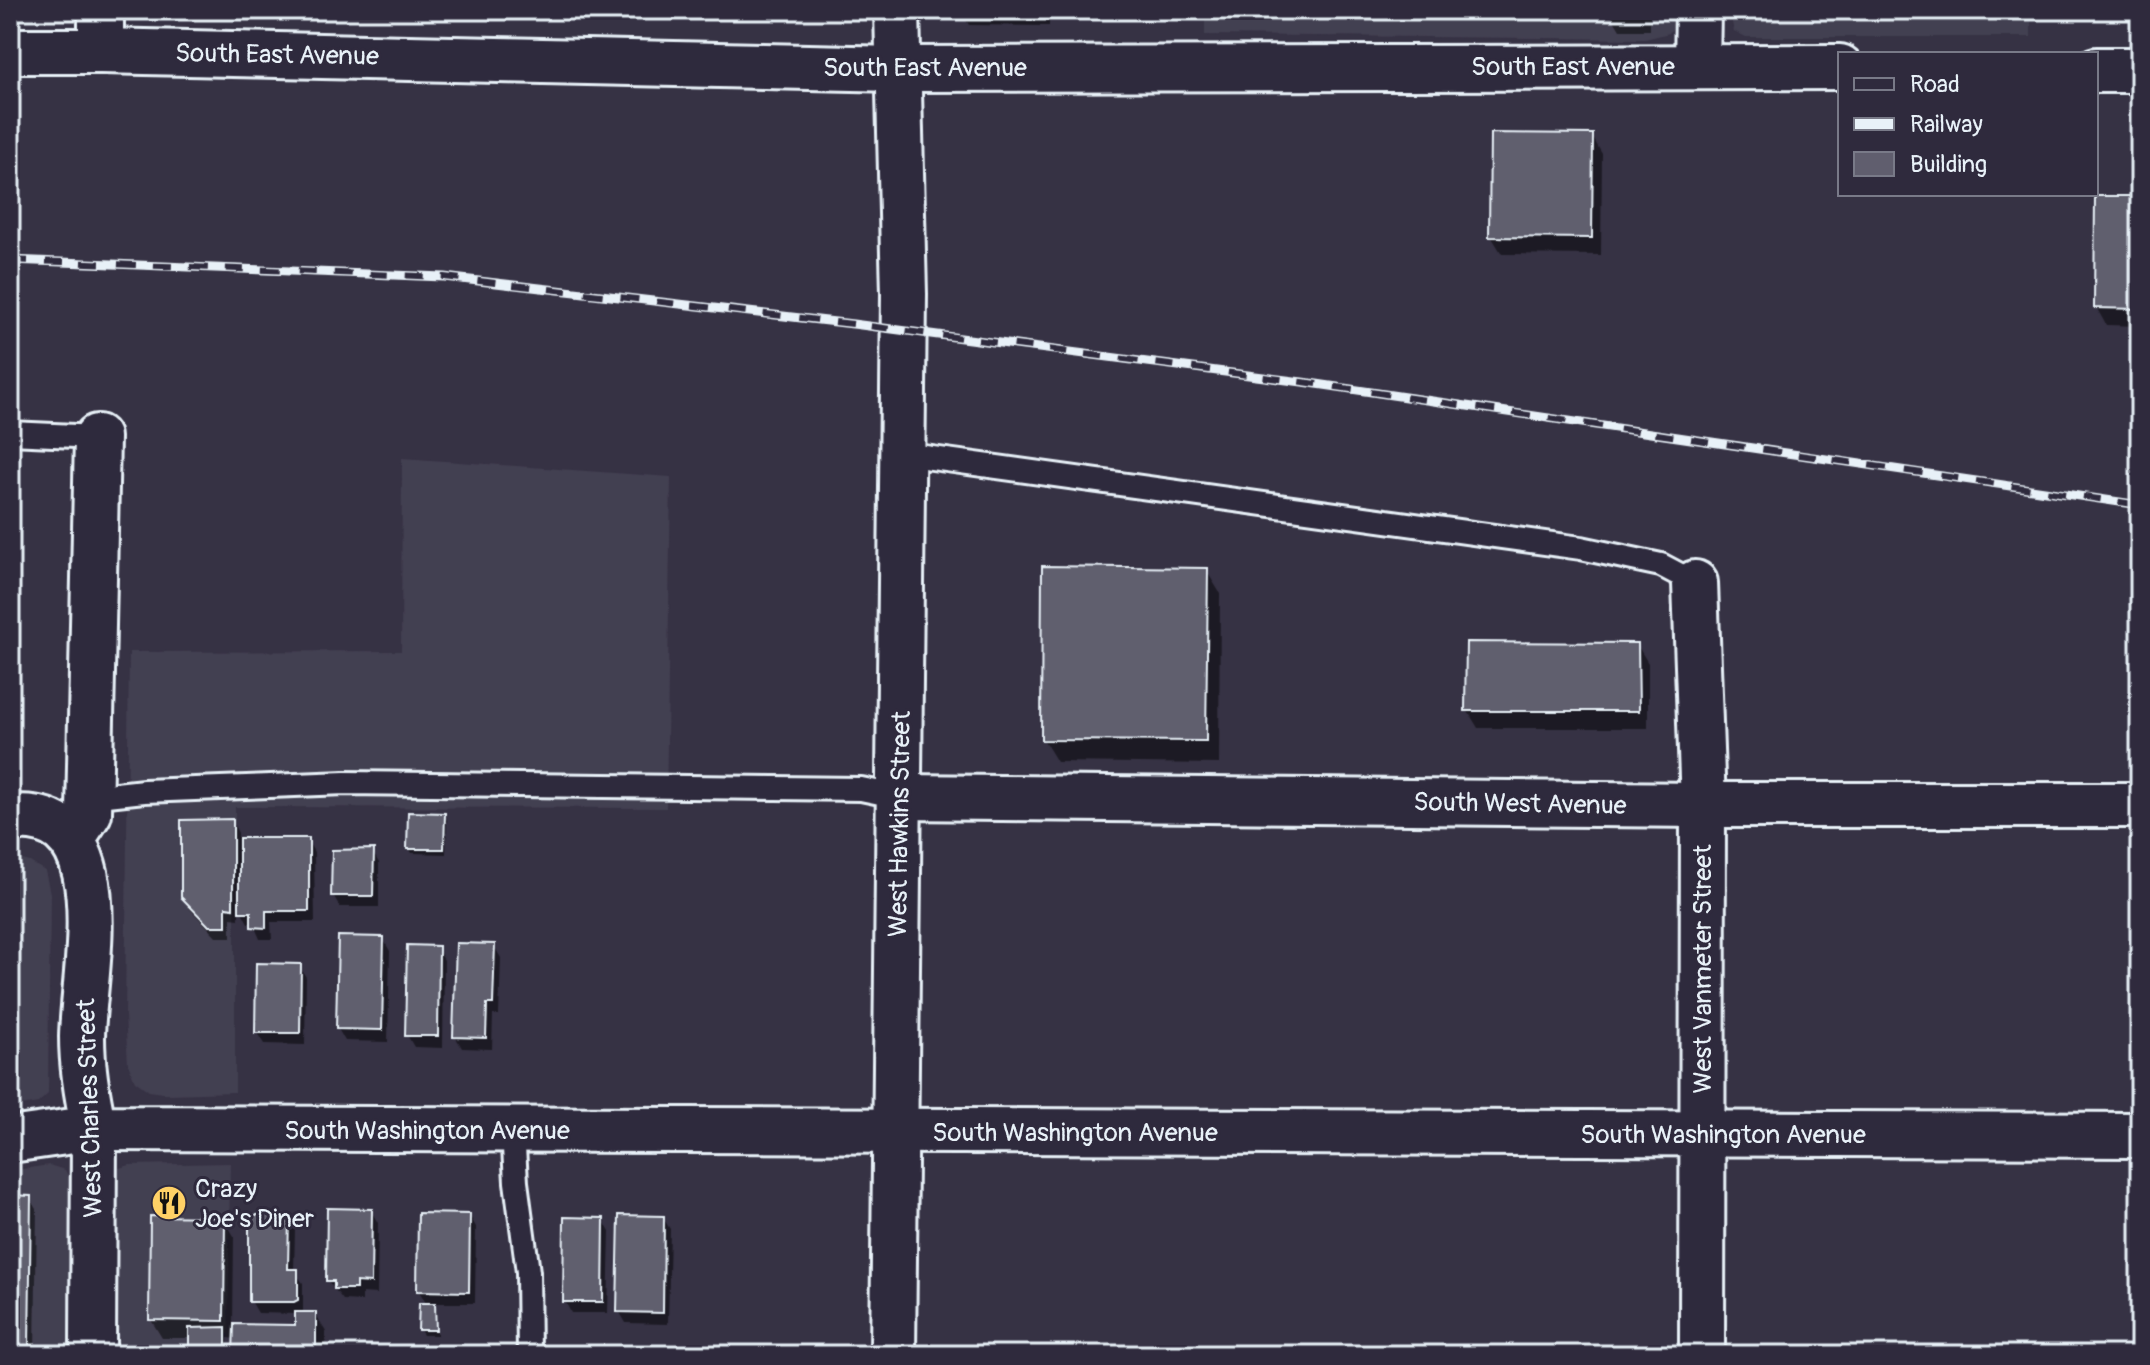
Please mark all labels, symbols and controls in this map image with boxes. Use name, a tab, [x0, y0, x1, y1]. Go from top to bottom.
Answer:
street label: South East Avenue	[175, 37, 379, 73]
street label: South East Avenue	[1471, 51, 1675, 83]
street label: South East Avenue	[823, 52, 1027, 84]
legend	[1838, 52, 2098, 196]
text: Road	[1910, 70, 1960, 99]
text: Railway	[1910, 110, 1983, 139]
text: Building	[1910, 150, 1987, 179]
street label: West Hawkins Street	[882, 710, 918, 937]
street label: South West Avenue	[1413, 786, 1627, 822]
street label: West Vanmeter Street	[1687, 844, 1719, 1094]
street label: West Charles Street	[70, 997, 110, 1218]
street label: South Washington Avenue	[284, 1115, 570, 1147]
street label: South Washington Avenue	[932, 1117, 1218, 1149]
street label: South Washington Avenue	[1580, 1119, 1866, 1151]
place label: Crazy Joe's Diner	[195, 1173, 315, 1235]
restaurant icon: Crazy Joe's Diner	[150, 1184, 188, 1222]

